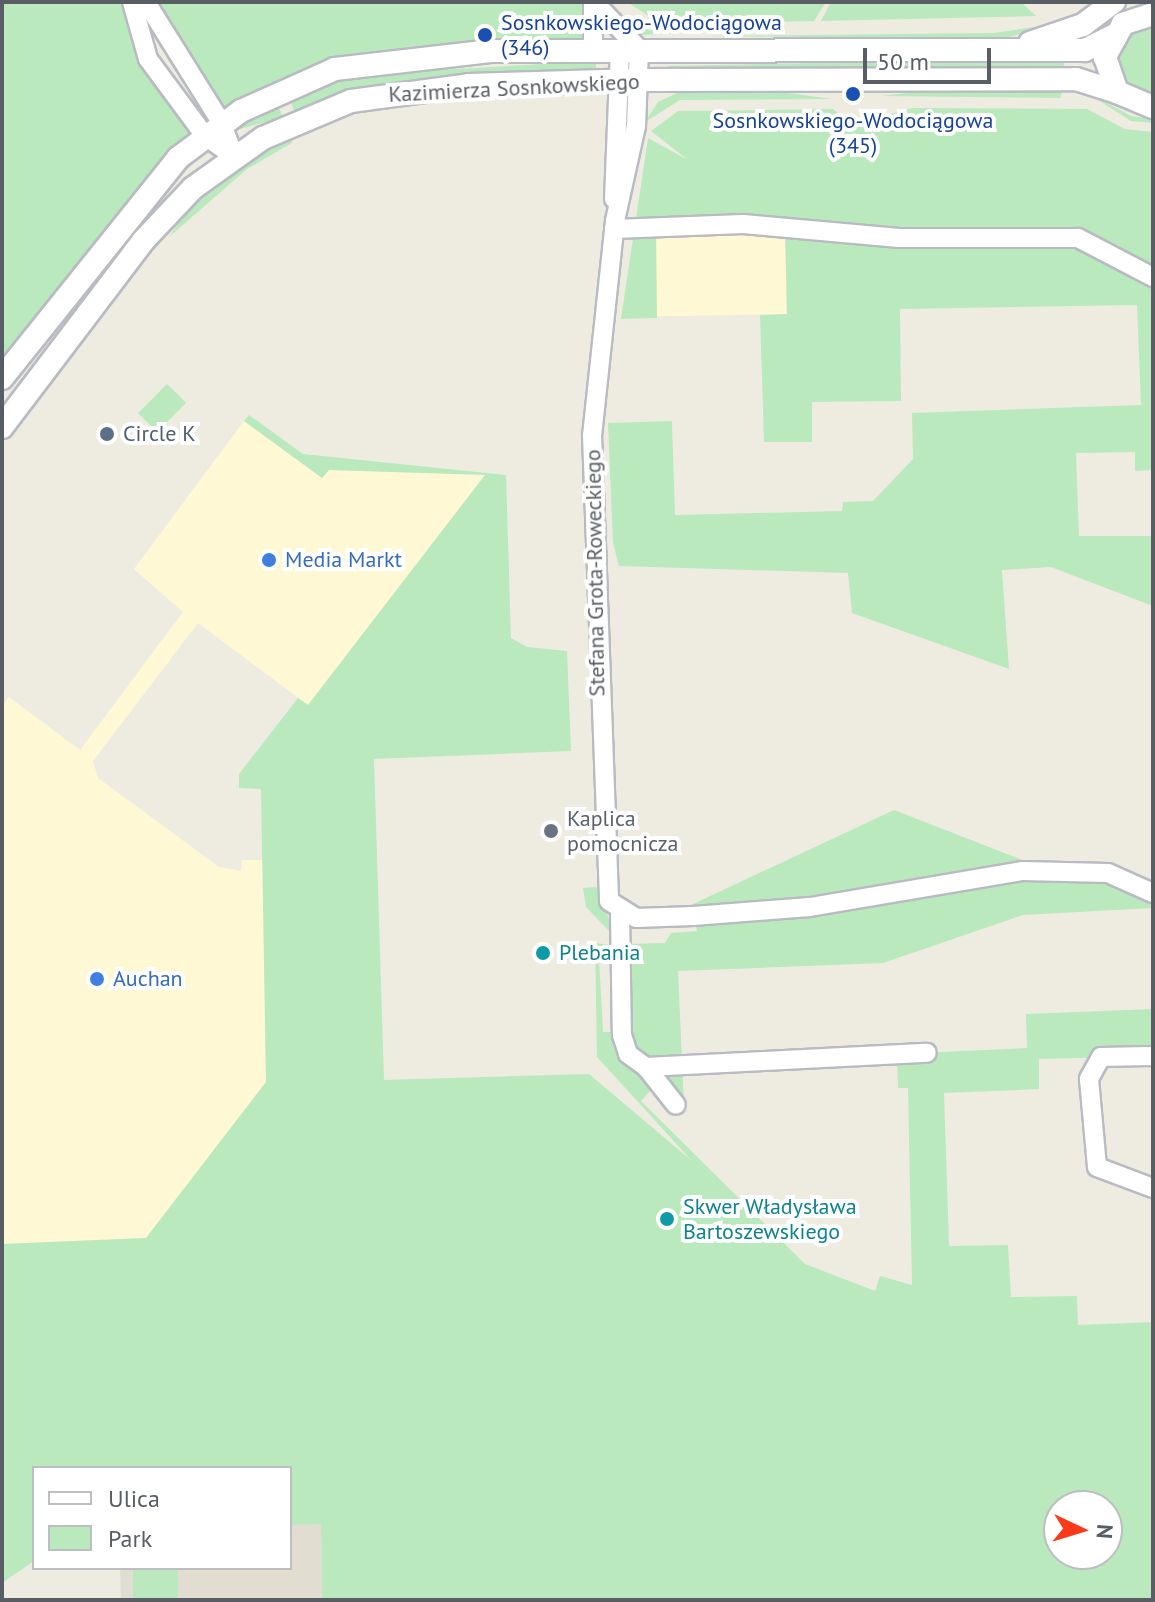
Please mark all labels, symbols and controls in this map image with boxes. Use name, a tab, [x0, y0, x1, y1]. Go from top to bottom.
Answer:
place label: Sosnkowskiego-Wodociągowa (346)	[501, 9, 782, 60]
marker: Sosnkowskiego-Wodociągowa (346)	[476, 26, 494, 44]
scale bar	[867, 32, 995, 82]
text: 50 m	[877, 46, 929, 77]
street label: Kazimierza Sosnkowskiego	[388, 68, 640, 108]
marker: Sosnkowskiego-Wodociągowa (345)	[844, 85, 862, 103]
place label: Sosnkowskiego-Wodociągowa (345)	[713, 107, 993, 158]
place label: Circle K	[123, 421, 196, 447]
marker: Circle K	[98, 425, 116, 443]
street label: Stefana Grota-Roweckiego	[580, 449, 610, 697]
place label: Media Markt	[285, 547, 402, 573]
marker: Media Markt	[260, 551, 278, 569]
place label: Kaplica pomocnicza	[567, 805, 679, 856]
marker: Kaplica pomocnicza	[542, 822, 560, 840]
place label: Plebania	[559, 940, 641, 966]
marker: Plebania	[534, 944, 552, 962]
place label: Auchan	[113, 966, 183, 992]
marker: Auchan	[88, 970, 106, 988]
place label: Skwer Władysława Bartoszewskiego	[683, 1193, 857, 1244]
marker: Skwer Władysława Bartoszewskiego	[658, 1210, 676, 1228]
legend	[32, 1466, 292, 1570]
text: Ulica	[108, 1483, 160, 1514]
north arrow	[1043, 1490, 1123, 1570]
text: Park	[108, 1523, 152, 1554]
text: N	[1090, 1523, 1119, 1540]

